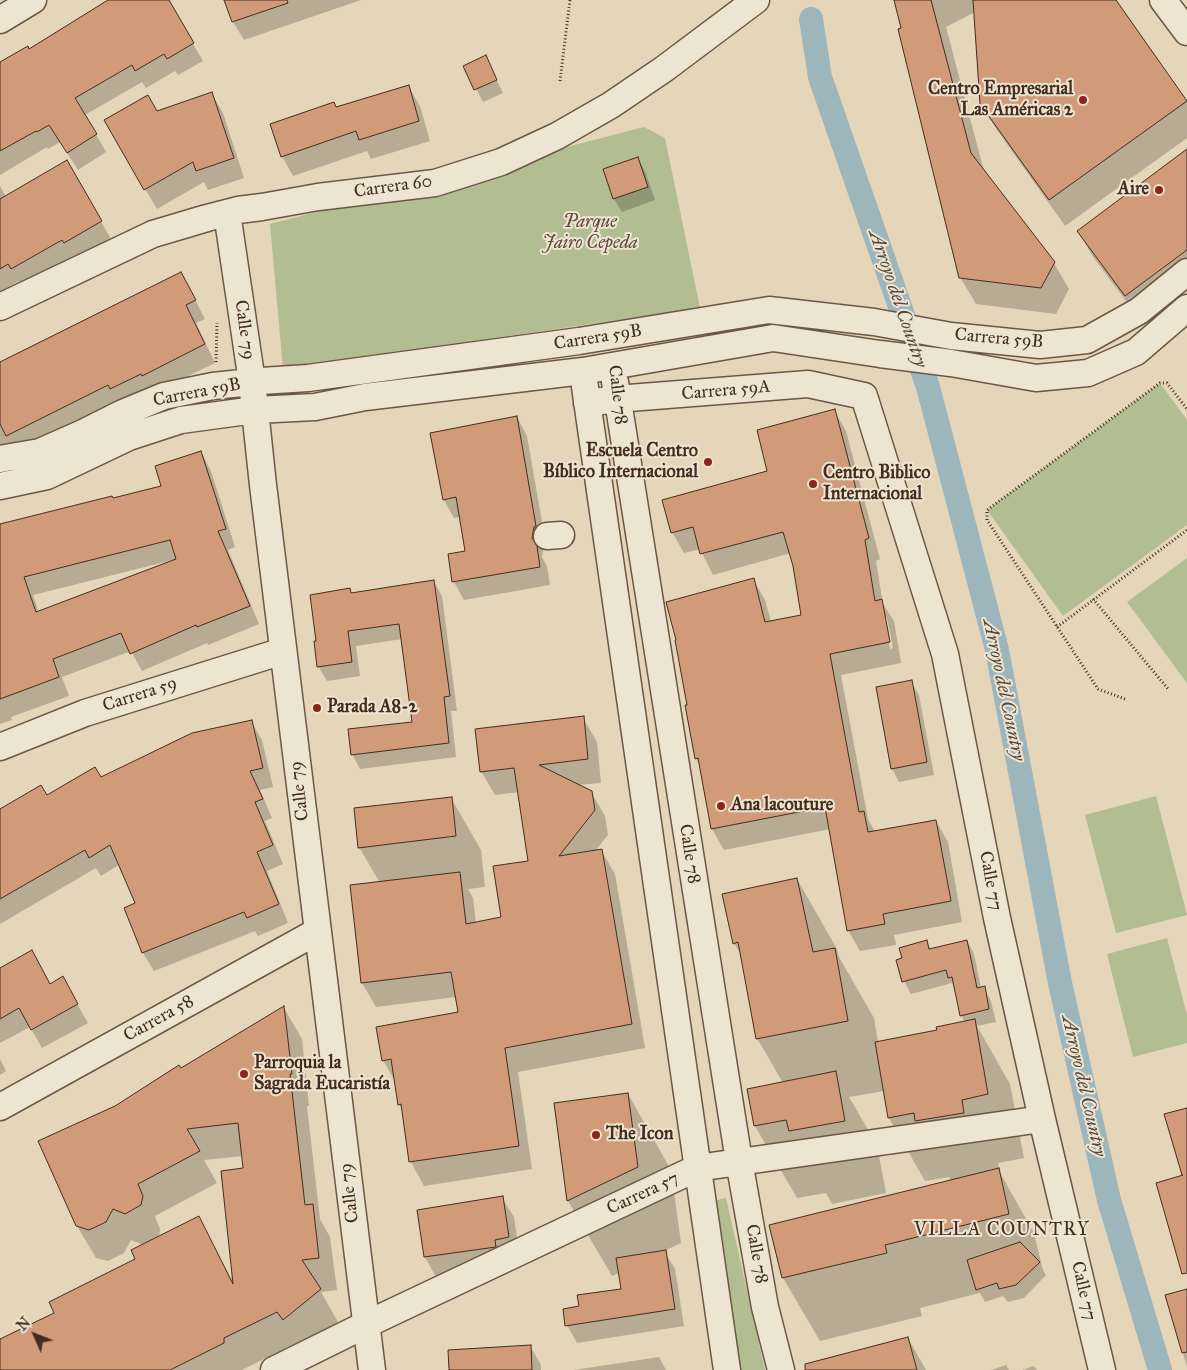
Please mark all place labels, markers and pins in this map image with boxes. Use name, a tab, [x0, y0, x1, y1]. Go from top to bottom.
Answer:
place label: Centro Empresarial Las Américas 2	[928, 79, 1073, 122]
marker: Centro Empresarial Las Américas 2	[1077, 94, 1089, 106]
place label: Aire	[1118, 179, 1149, 201]
marker: Aire	[1153, 184, 1165, 196]
place label: Escuela Centro Bíblico Internacional	[543, 441, 698, 484]
marker: Escuela Centro Bíblico Internacional	[702, 456, 714, 468]
place label: Centro Biblico Internacional	[823, 463, 930, 506]
marker: Centro Biblico Internacional	[807, 478, 819, 490]
place label: Parada A8-2	[327, 697, 417, 719]
marker: Parada A8-2	[311, 702, 323, 714]
place label: Ana lacouture	[731, 795, 833, 817]
marker: Ana lacouture	[715, 800, 727, 812]
place label: Parroquia la Sagrada Eucaristía	[254, 1053, 390, 1096]
marker: Parroquia la Sagrada Eucaristía	[238, 1068, 250, 1080]
place label: The Icon	[606, 1124, 674, 1146]
marker: The Icon	[590, 1129, 602, 1141]

